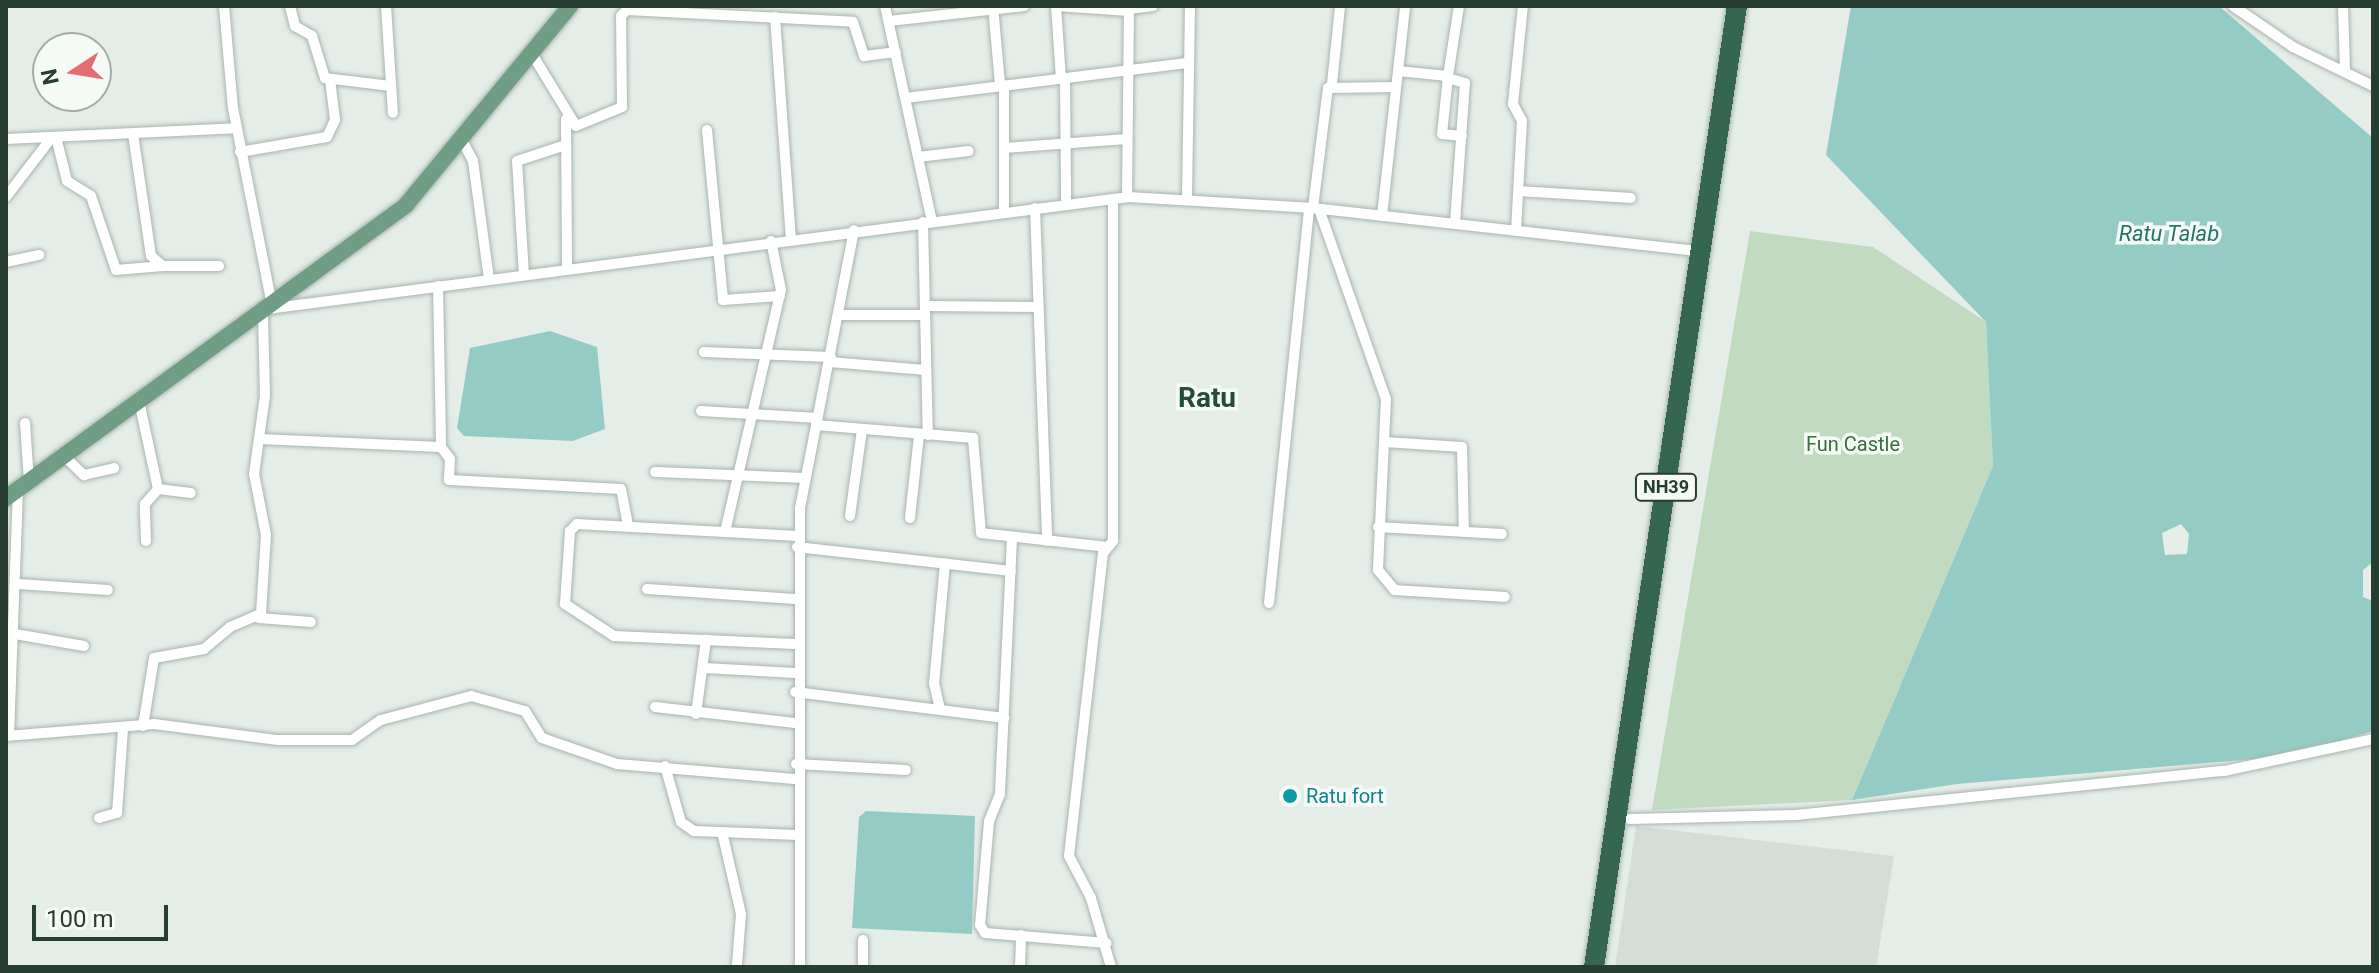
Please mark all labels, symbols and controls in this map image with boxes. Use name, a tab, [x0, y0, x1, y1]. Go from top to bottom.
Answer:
north arrow	[32, 32, 112, 112]
text: N	[36, 66, 64, 87]
water label: Ratu Talab	[2119, 221, 2219, 247]
district label: Ratu	[1178, 381, 1236, 415]
park label: Fun Castle	[1806, 432, 1900, 456]
road number: NH39	[1634, 473, 1698, 501]
place label: Ratu fort	[1306, 784, 1384, 808]
marker: Ratu fort	[1281, 787, 1299, 805]
scale bar	[36, 889, 172, 939]
text: 100 m	[46, 905, 113, 933]

